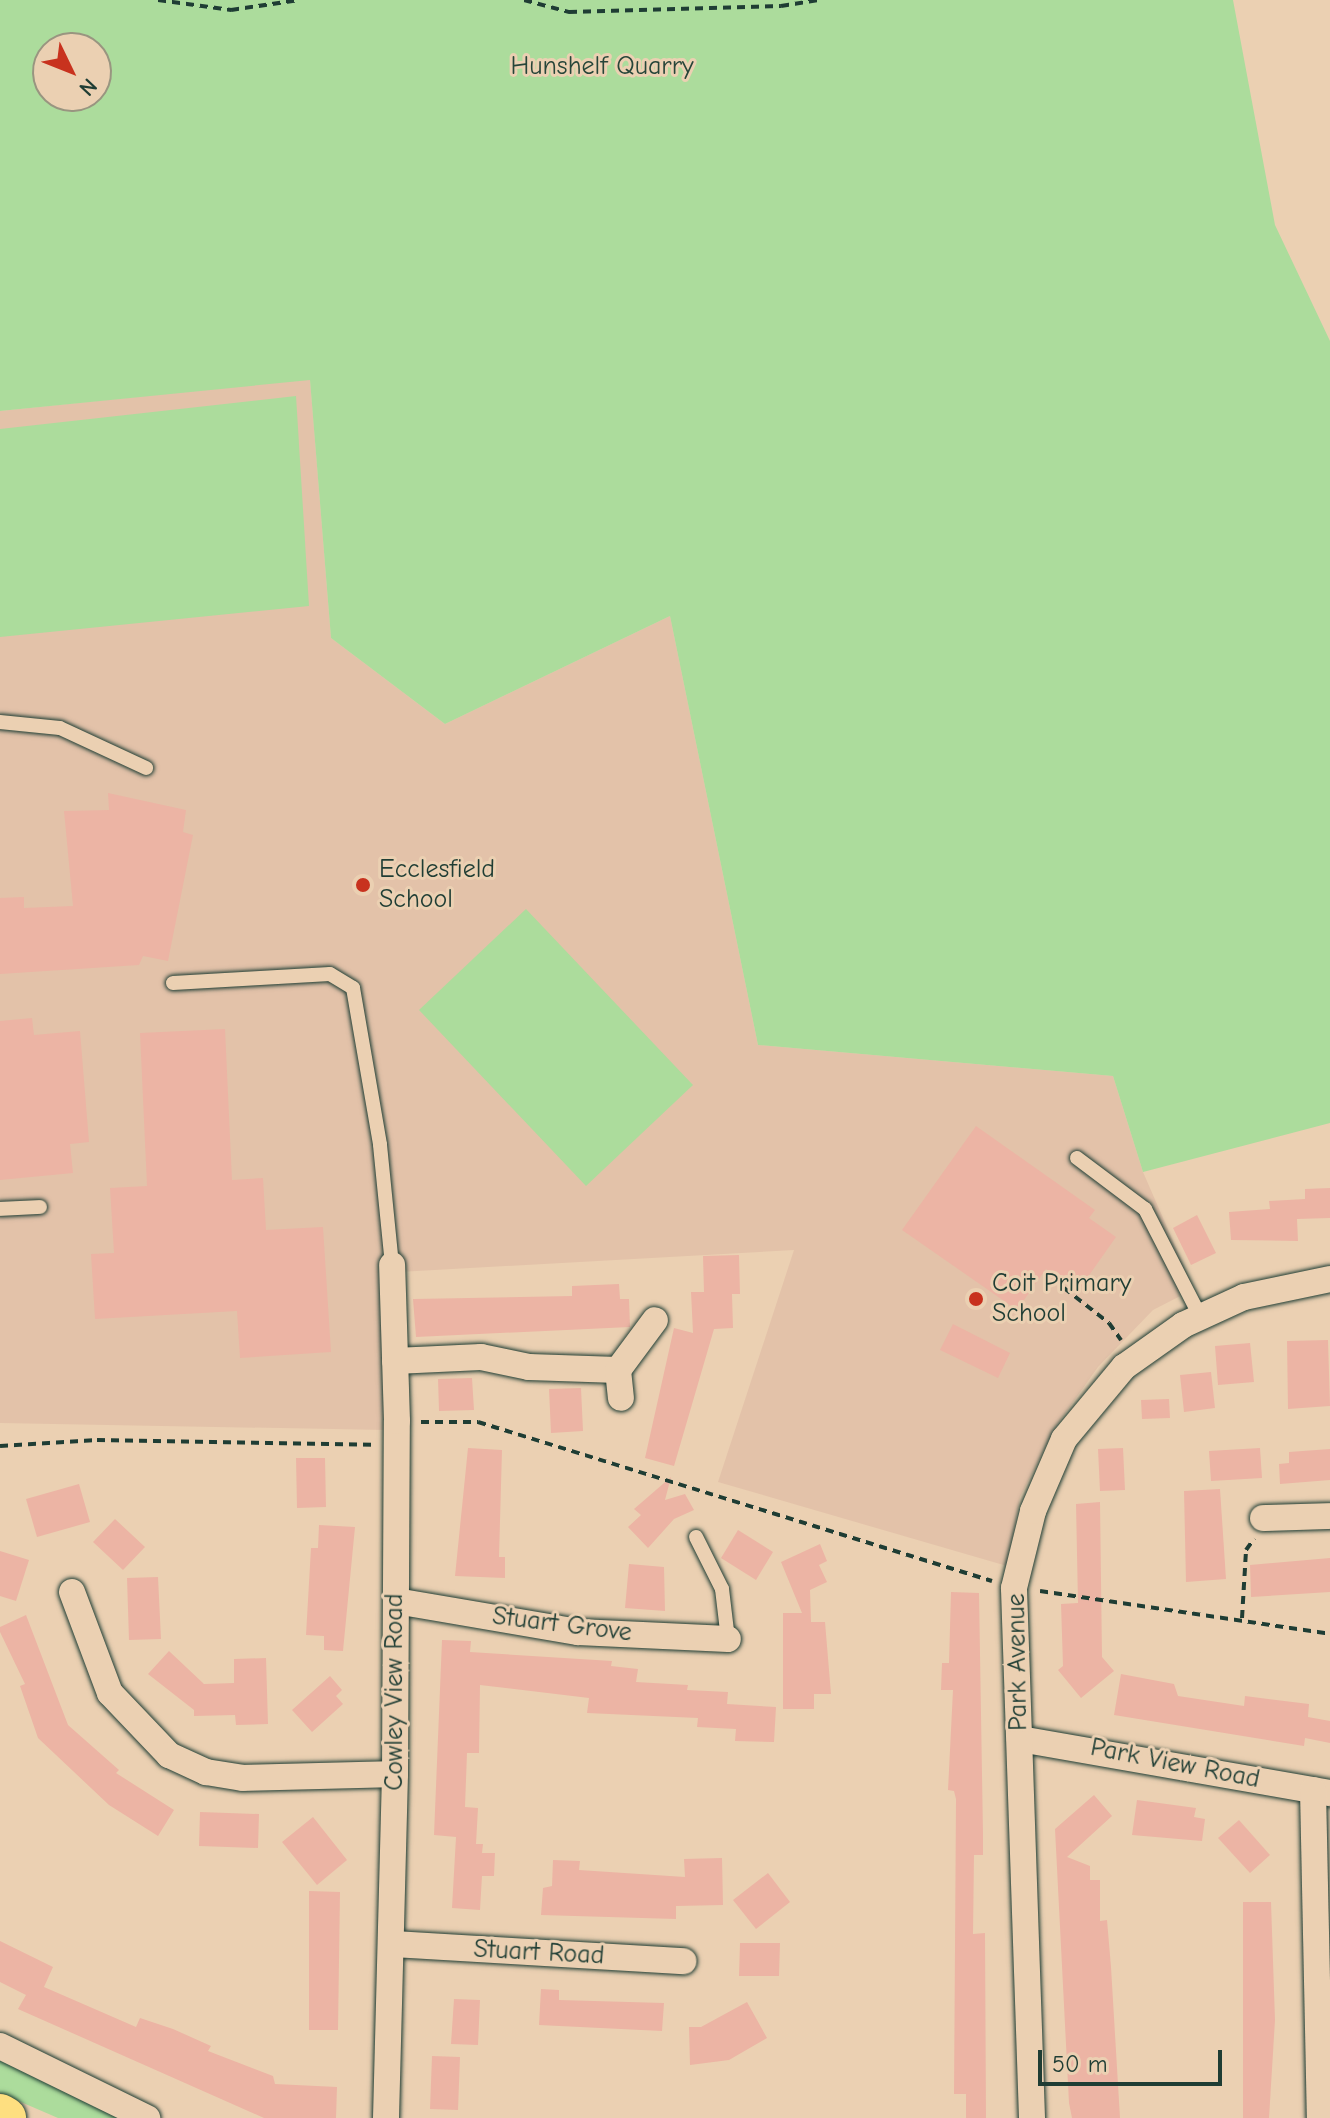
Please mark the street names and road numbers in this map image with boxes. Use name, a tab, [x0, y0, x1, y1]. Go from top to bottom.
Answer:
street label: Cowley View Road	[379, 1593, 411, 1791]
street label: Park Avenue	[1001, 1593, 1035, 1731]
street label: Stuart Grove	[490, 1601, 634, 1649]
street label: Park View Road	[1088, 1732, 1262, 1796]
street label: Stuart Road	[473, 1934, 605, 1972]

